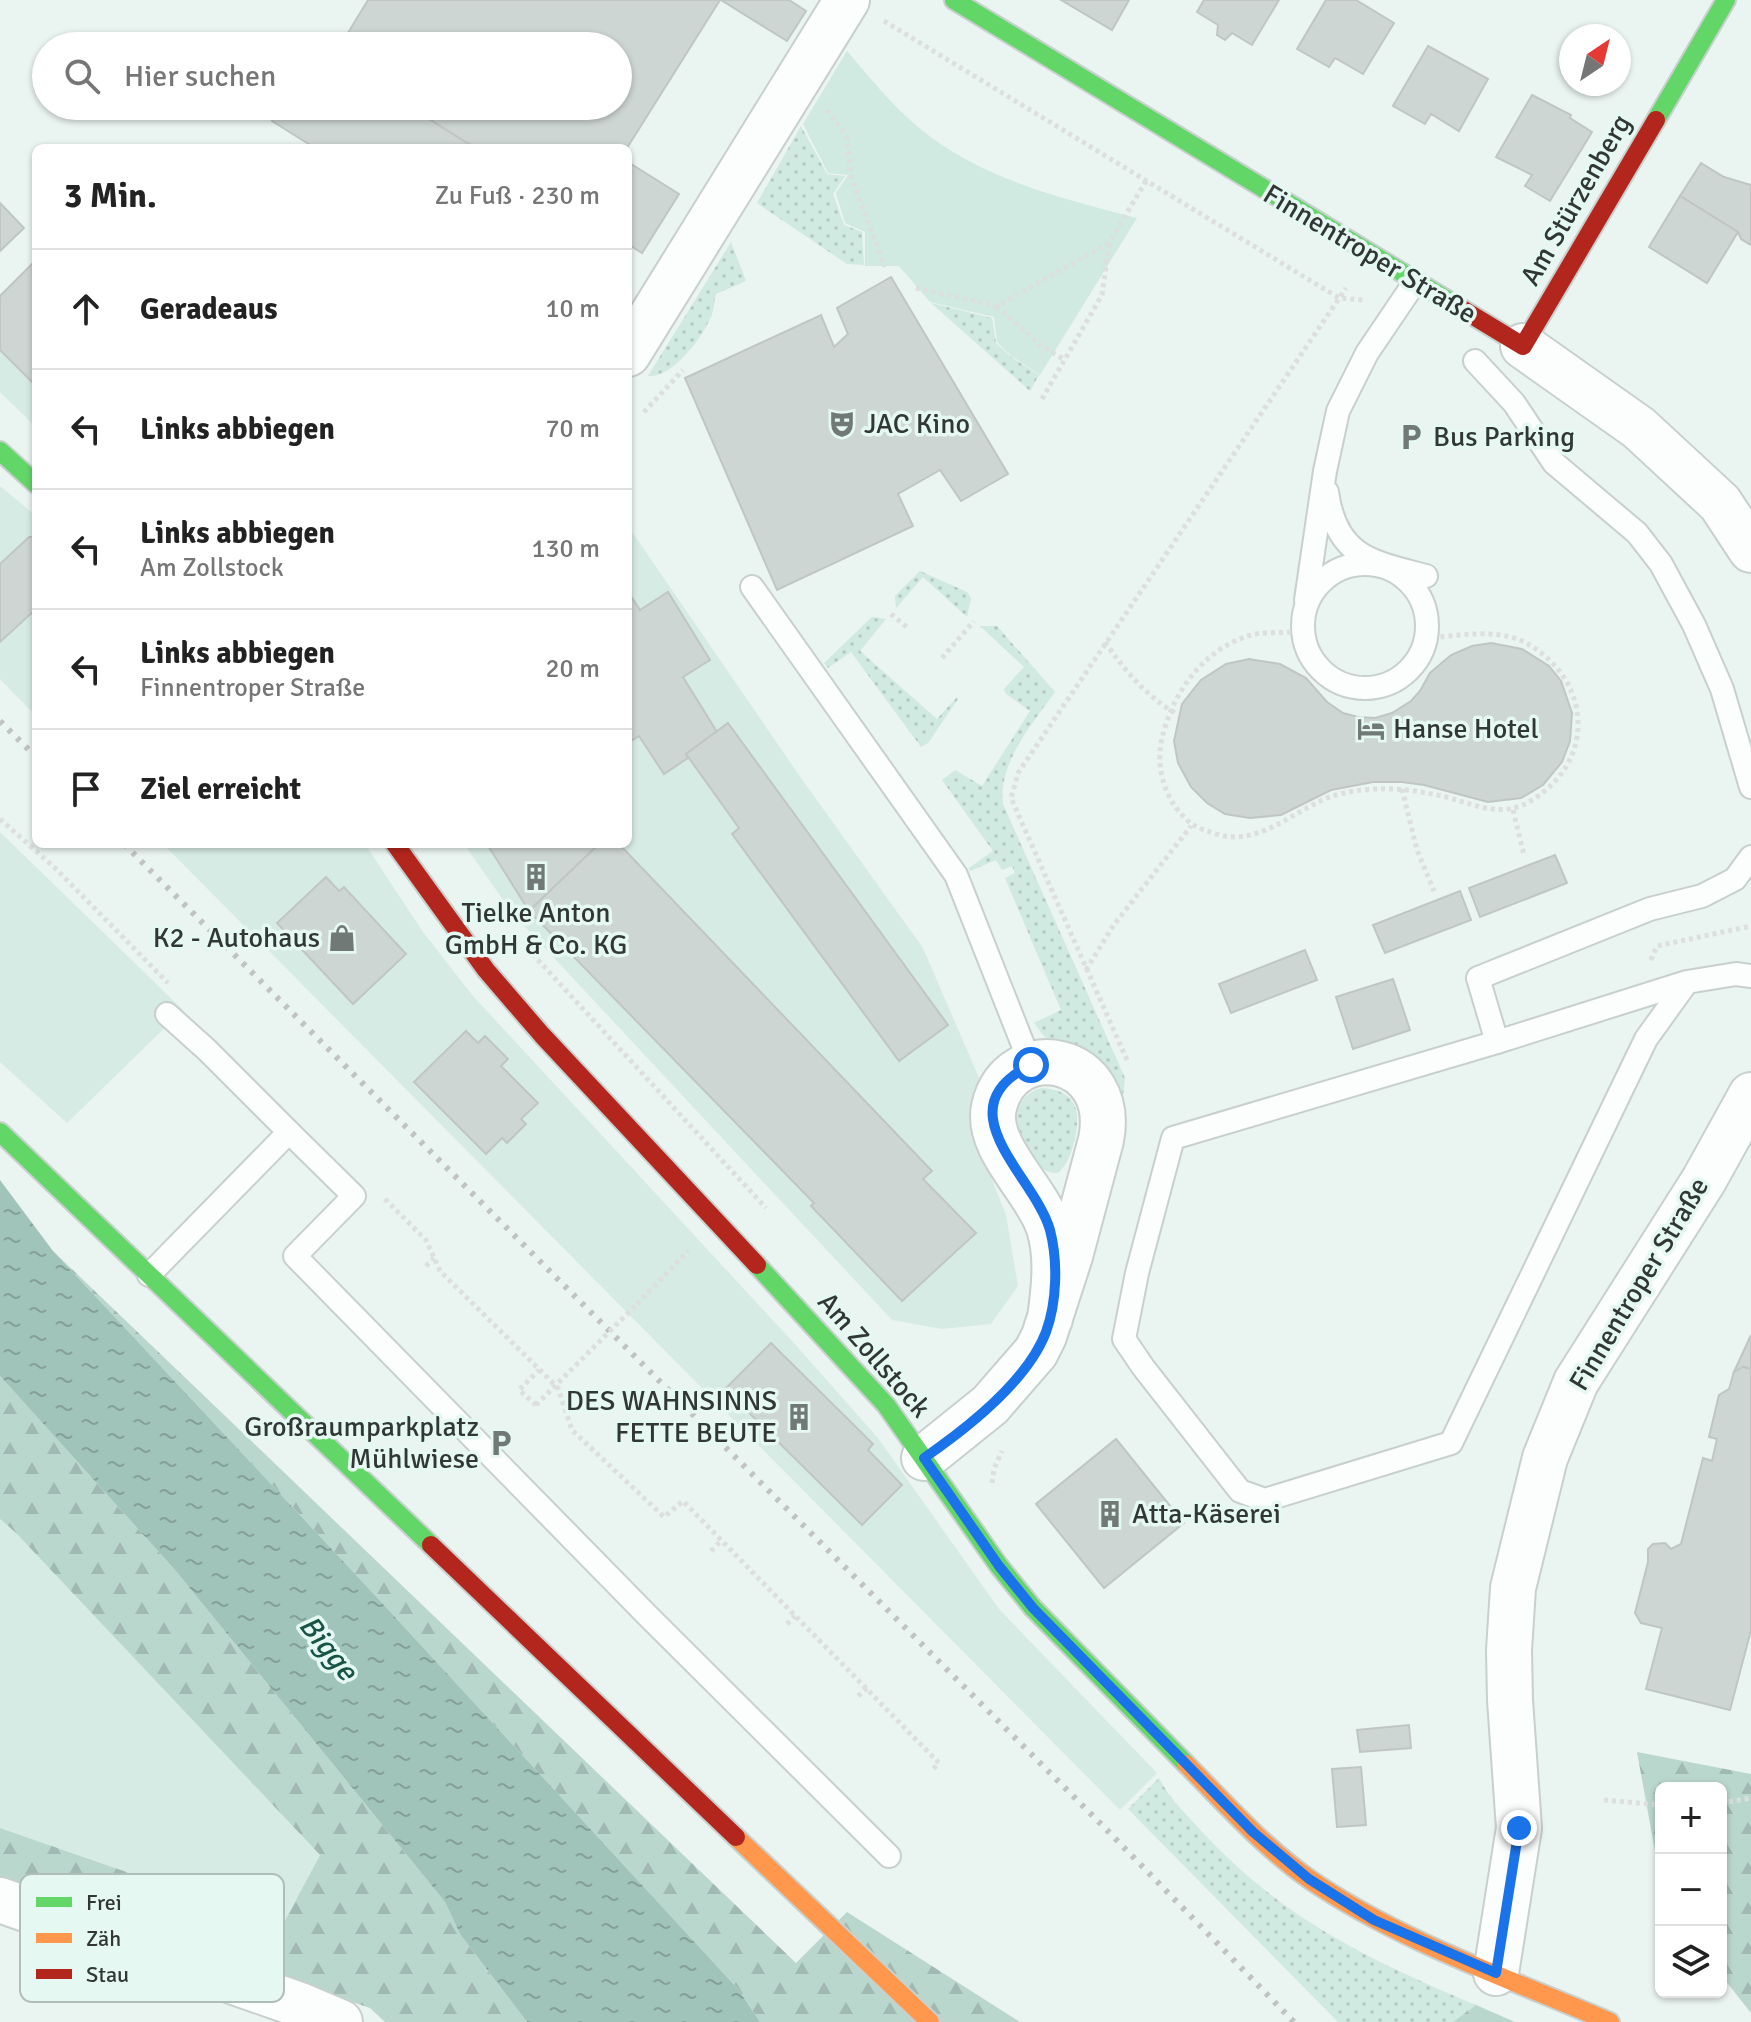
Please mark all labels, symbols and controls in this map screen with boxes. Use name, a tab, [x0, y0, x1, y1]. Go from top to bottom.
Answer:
north arrow	[1559, 24, 1631, 96]
search box	[32, 32, 632, 120]
icon: search	[60, 54, 104, 98]
text: Hier suchen	[124, 58, 276, 95]
street label: Am Stürzenberg	[1513, 108, 1639, 292]
text: 3 Min.	[64, 175, 157, 217]
street label: Finnentroper Straße	[1257, 177, 1483, 331]
text: Zu Fuß · 230 m	[435, 180, 600, 212]
icon: ahead	[64, 287, 108, 331]
text: Geradeaus	[140, 291, 278, 328]
text: 10 m	[545, 293, 600, 325]
icon: left	[64, 407, 108, 451]
place label: JAC Kino	[864, 407, 970, 441]
theatre icon: JAC Kino	[827, 409, 857, 439]
text: Links abbiegen	[140, 411, 335, 448]
text: 70 m	[545, 413, 600, 445]
place label: Bus Parking	[1433, 420, 1575, 454]
parking icon: Bus Parking	[1396, 422, 1426, 452]
text: Links abbiegen	[140, 515, 335, 552]
icon: left	[64, 527, 108, 571]
text: 130 m	[531, 533, 600, 565]
text: Am Zollstock	[140, 552, 284, 584]
text: Links abbiegen	[140, 635, 335, 672]
icon: left	[64, 647, 108, 691]
text: 20 m	[545, 653, 600, 685]
text: Finnentroper Straße	[140, 672, 365, 704]
place label: Hanse Hotel	[1393, 712, 1539, 746]
hotel icon: Hanse Hotel	[1356, 714, 1386, 744]
icon: arrive	[64, 767, 108, 811]
text: Ziel erreicht	[140, 771, 301, 808]
building icon: Tielke Anton GmbH & Co. KG	[521, 862, 551, 892]
place label: Tielke Anton GmbH & Co. KG	[445, 896, 627, 962]
place label: K2 - Autohaus	[153, 921, 320, 955]
shop icon: K2 - Autohaus	[327, 923, 357, 953]
route start	[1013, 1047, 1049, 1083]
street label: Finnentroper Straße	[1562, 1171, 1716, 1397]
street label: Am Zollstock	[810, 1285, 938, 1425]
place label: DES WAHNSINNS FETTE BEUTE	[566, 1384, 777, 1450]
building icon: DES WAHNSINNS FETTE BEUTE	[784, 1402, 814, 1432]
place label: Großraumparkplatz Mühlwiese	[244, 1410, 479, 1476]
parking icon: Großraumparkplatz Mühlwiese	[486, 1428, 516, 1458]
place label: Atta-Käserei	[1132, 1497, 1281, 1531]
building icon: Atta-Käserei	[1095, 1499, 1125, 1529]
water label: Bigge	[291, 1608, 367, 1690]
map controls	[1655, 1782, 1727, 1998]
button: +	[1655, 1782, 1727, 1854]
route end	[1501, 1810, 1537, 1846]
button: −	[1655, 1854, 1727, 1926]
legend	[20, 1874, 284, 2002]
text: Frei	[86, 1889, 122, 1916]
text: Zäh	[86, 1925, 121, 1952]
button: layers	[1655, 1926, 1727, 1998]
text: Stau	[86, 1961, 129, 1988]

